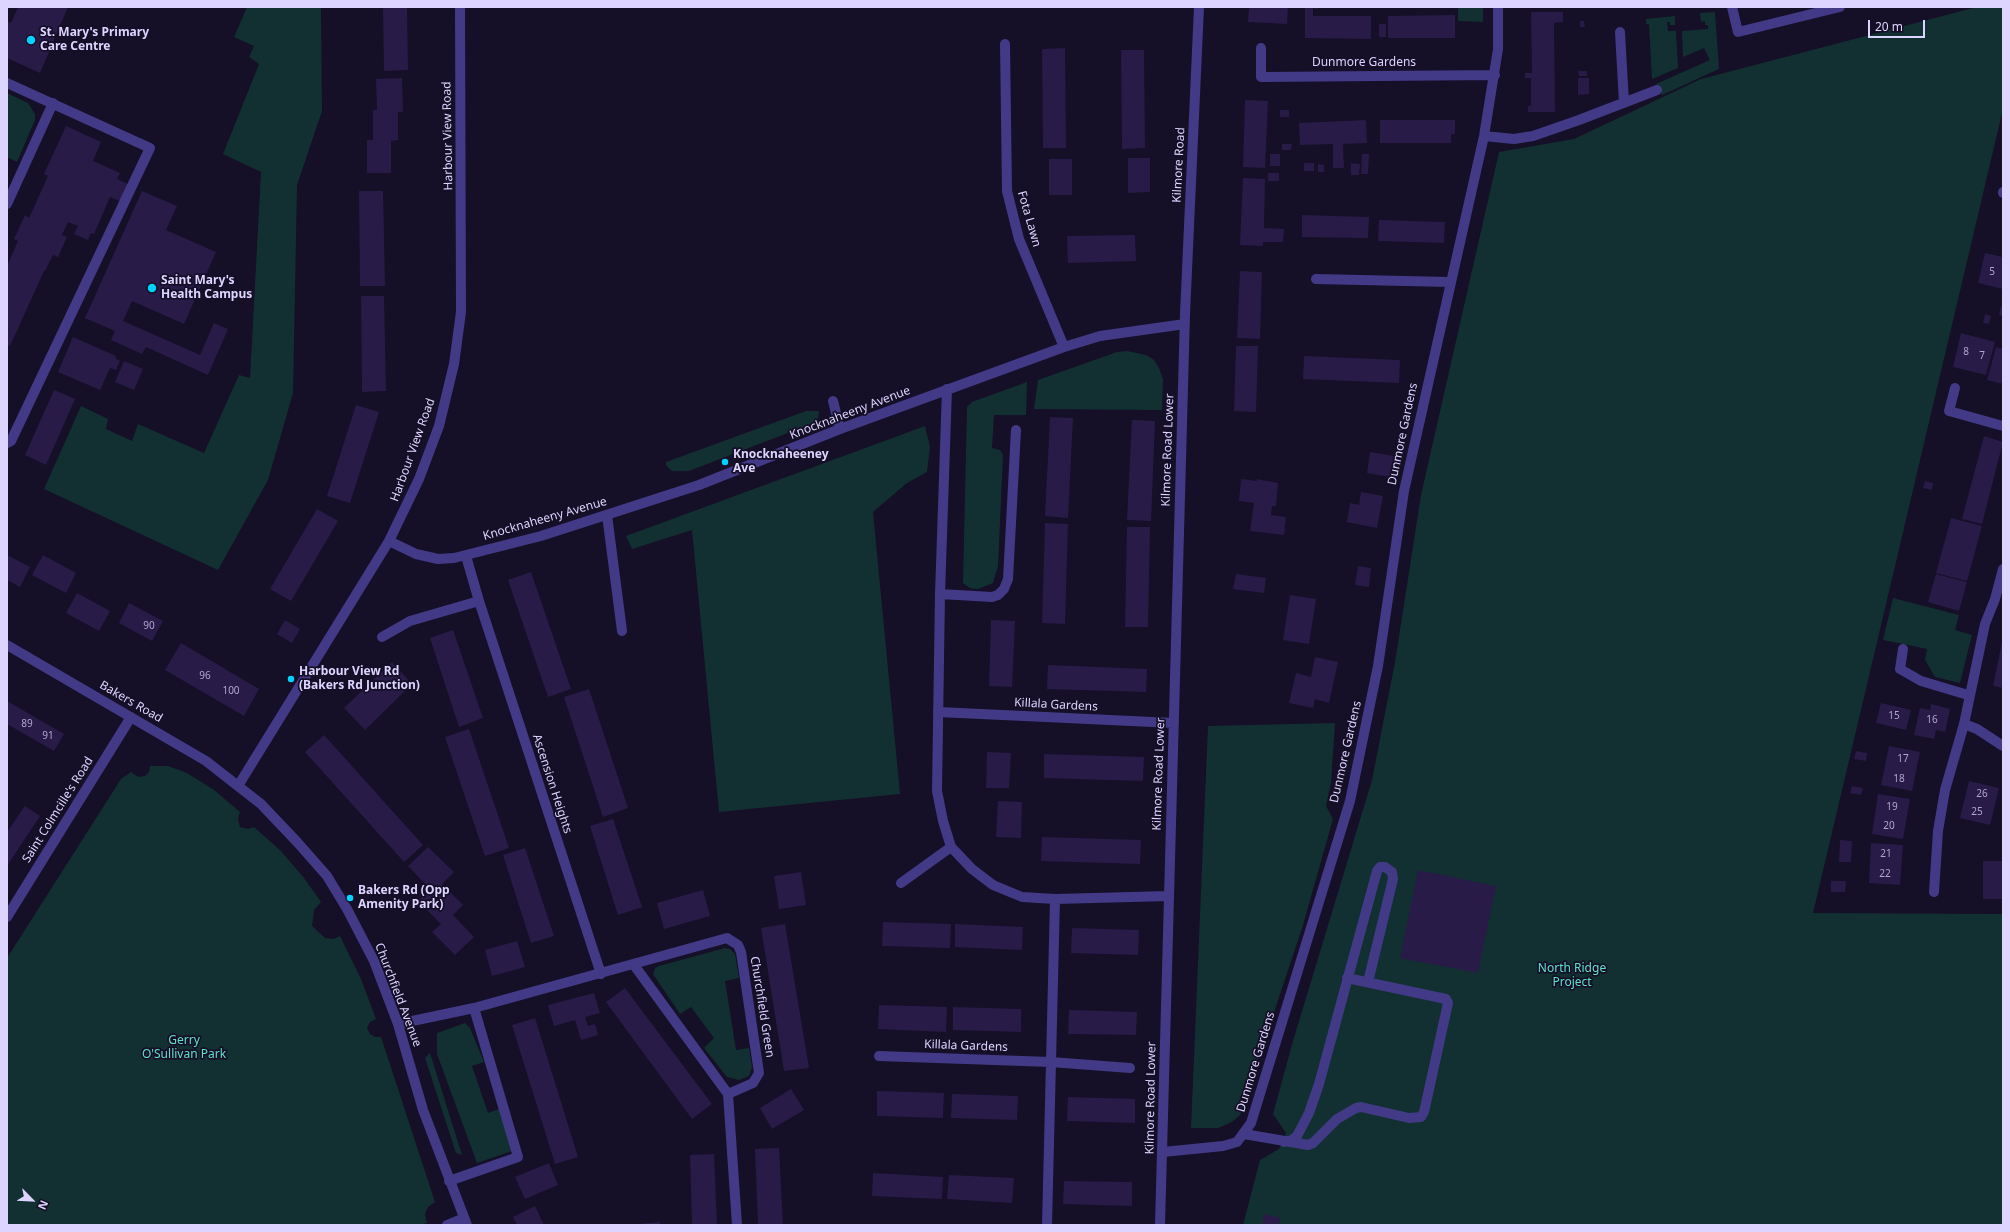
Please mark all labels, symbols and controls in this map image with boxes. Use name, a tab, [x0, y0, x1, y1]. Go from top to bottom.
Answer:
scale bar	[1870, 12, 1927, 38]
text: 20 m	[1875, 18, 1903, 35]
place label: St. Mary's Primary Care Centre	[40, 26, 149, 54]
marker: St. Mary's Primary Care Centre	[25, 34, 37, 46]
street label: Dunmore Gardens	[1312, 56, 1416, 70]
street label: Harbour View Road	[440, 81, 456, 191]
street label: Kilmore Road	[1170, 127, 1188, 203]
street label: Fota Lawn	[1014, 189, 1044, 249]
house number: 5	[1989, 266, 1995, 278]
place label: Saint Mary's Health Campus	[161, 274, 252, 302]
marker: Saint Mary's Health Campus	[146, 282, 158, 294]
house number: 8	[1963, 346, 1969, 358]
house number: 7	[1979, 350, 1985, 362]
street label: Dunmore Gardens	[1385, 382, 1421, 486]
street label: Knocknaheeny Avenue	[788, 383, 912, 443]
street label: Kilmore Road Lower	[1159, 393, 1177, 507]
street label: Harbour View Road	[388, 396, 438, 504]
place label: Knocknaheeney Ave	[733, 448, 829, 476]
marker: Knocknaheeney Ave	[720, 457, 730, 467]
street label: Knocknaheeny Avenue	[481, 494, 609, 544]
house number: 90	[143, 620, 155, 632]
place label: Harbour View Rd (Bakers Rd Junction)	[299, 665, 420, 693]
house number: 96	[199, 670, 211, 682]
marker: Harbour View Rd (Bakers Rd Junction)	[286, 674, 296, 684]
street label: Bakers Road	[97, 678, 165, 726]
house number: 100	[222, 685, 240, 697]
street label: Killala Gardens	[1014, 696, 1098, 714]
street label: Dunmore Gardens	[1327, 700, 1365, 804]
house number: 15	[1888, 710, 1900, 722]
house number: 16	[1926, 714, 1938, 726]
street label: Kilmore Road Lower	[1150, 717, 1168, 831]
house number: 89	[21, 718, 33, 730]
house number: 91	[42, 730, 54, 742]
street label: Ascension Heights	[529, 732, 575, 836]
house number: 17	[1897, 753, 1909, 765]
street label: Saint Colmcille's Road	[20, 754, 96, 866]
house number: 18	[1893, 773, 1905, 785]
house number: 26	[1976, 788, 1988, 800]
house number: 19	[1886, 801, 1898, 813]
house number: 25	[1971, 806, 1983, 818]
house number: 20	[1883, 820, 1895, 832]
house number: 21	[1880, 848, 1892, 860]
house number: 22	[1879, 868, 1891, 880]
place label: Bakers Rd (Opp Amenity Park)	[358, 884, 450, 912]
marker: Bakers Rd (Opp Amenity Park)	[345, 893, 355, 903]
street label: Churchfield Avenue	[372, 941, 424, 1049]
street label: Churchfield Green	[747, 955, 777, 1059]
park label: North Ridge Project	[1538, 962, 1606, 990]
street label: Dunmore Gardens	[1234, 1010, 1278, 1114]
park label: Gerry O'Sullivan Park	[142, 1034, 226, 1062]
street label: Killala Gardens	[924, 1037, 1008, 1055]
street label: Kilmore Road Lower	[1143, 1041, 1159, 1155]
north arrow	[12, 1180, 52, 1220]
text: N	[35, 1198, 52, 1212]

